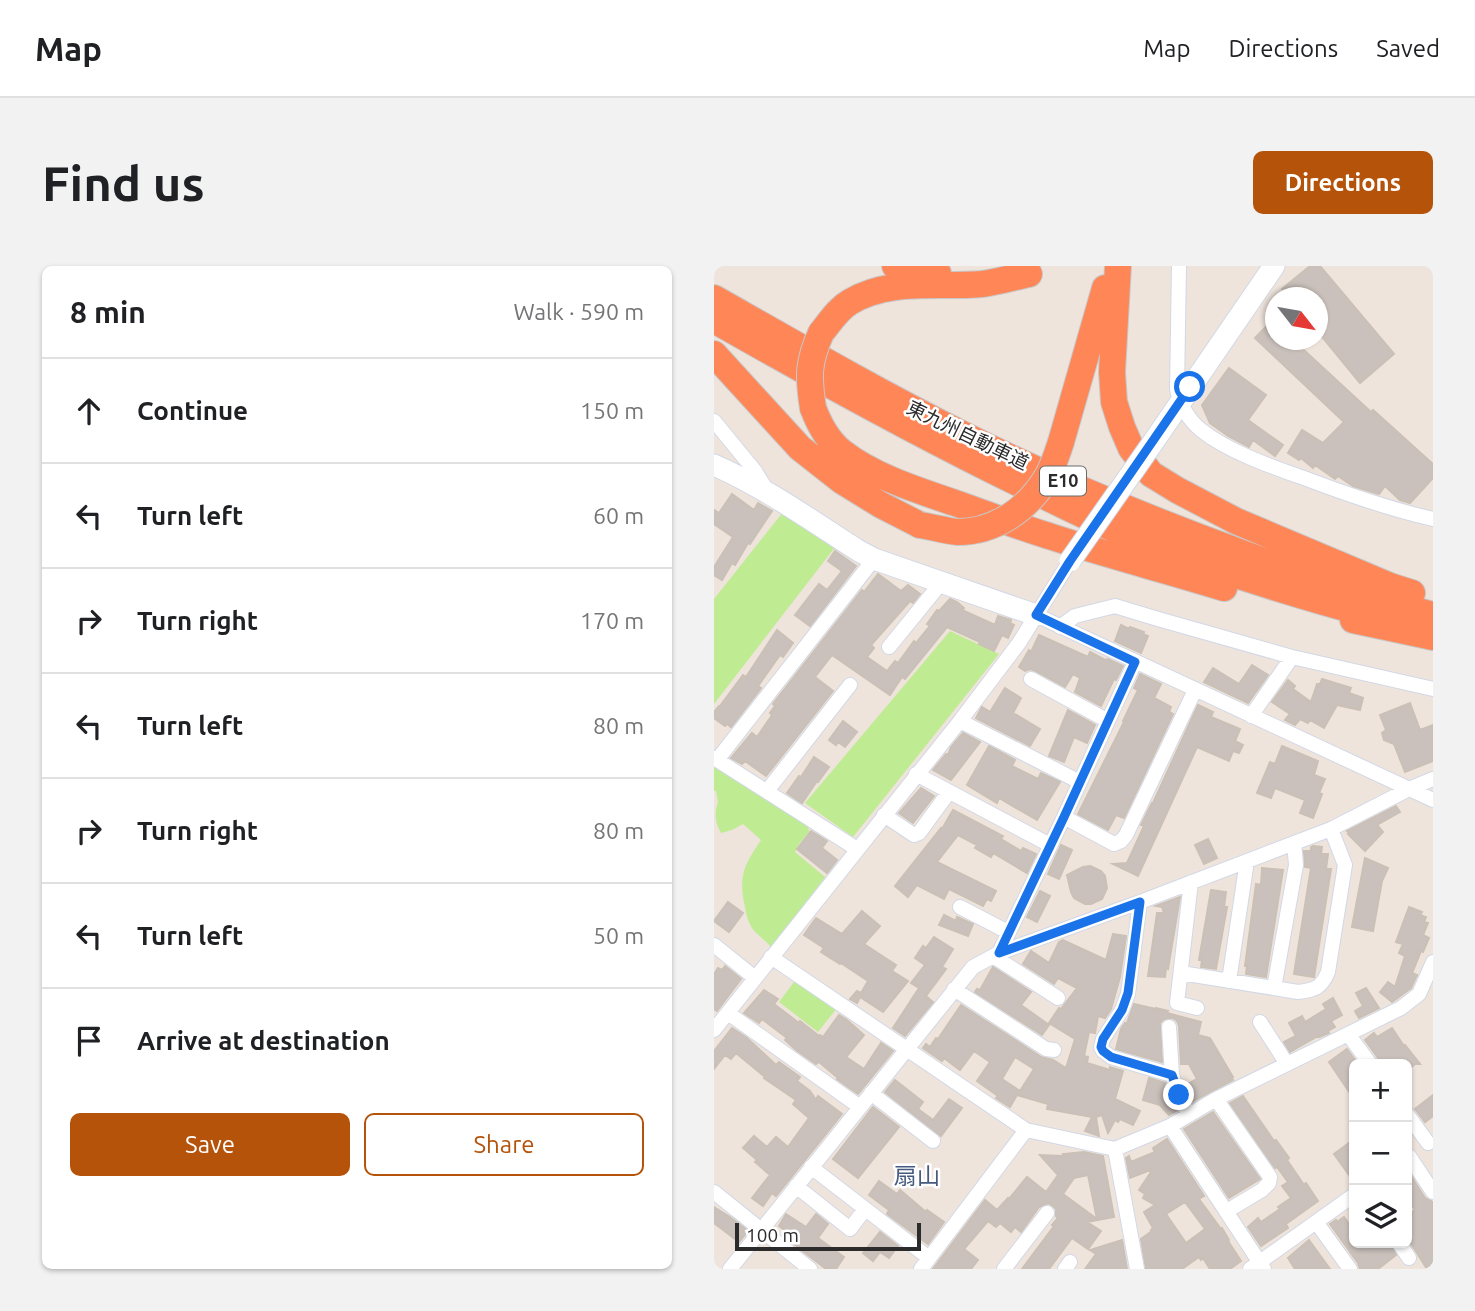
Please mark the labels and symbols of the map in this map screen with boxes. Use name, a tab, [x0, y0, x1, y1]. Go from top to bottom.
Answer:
north arrow	[1265, 287, 1328, 350]
route start	[1174, 371, 1205, 402]
street label: 東九州自動車道	[903, 396, 1033, 474]
road number: E10	[1040, 466, 1086, 496]
route end	[1163, 1079, 1194, 1110]
district label: 扇山	[894, 1163, 940, 1188]
scale bar	[735, 1220, 920, 1252]

